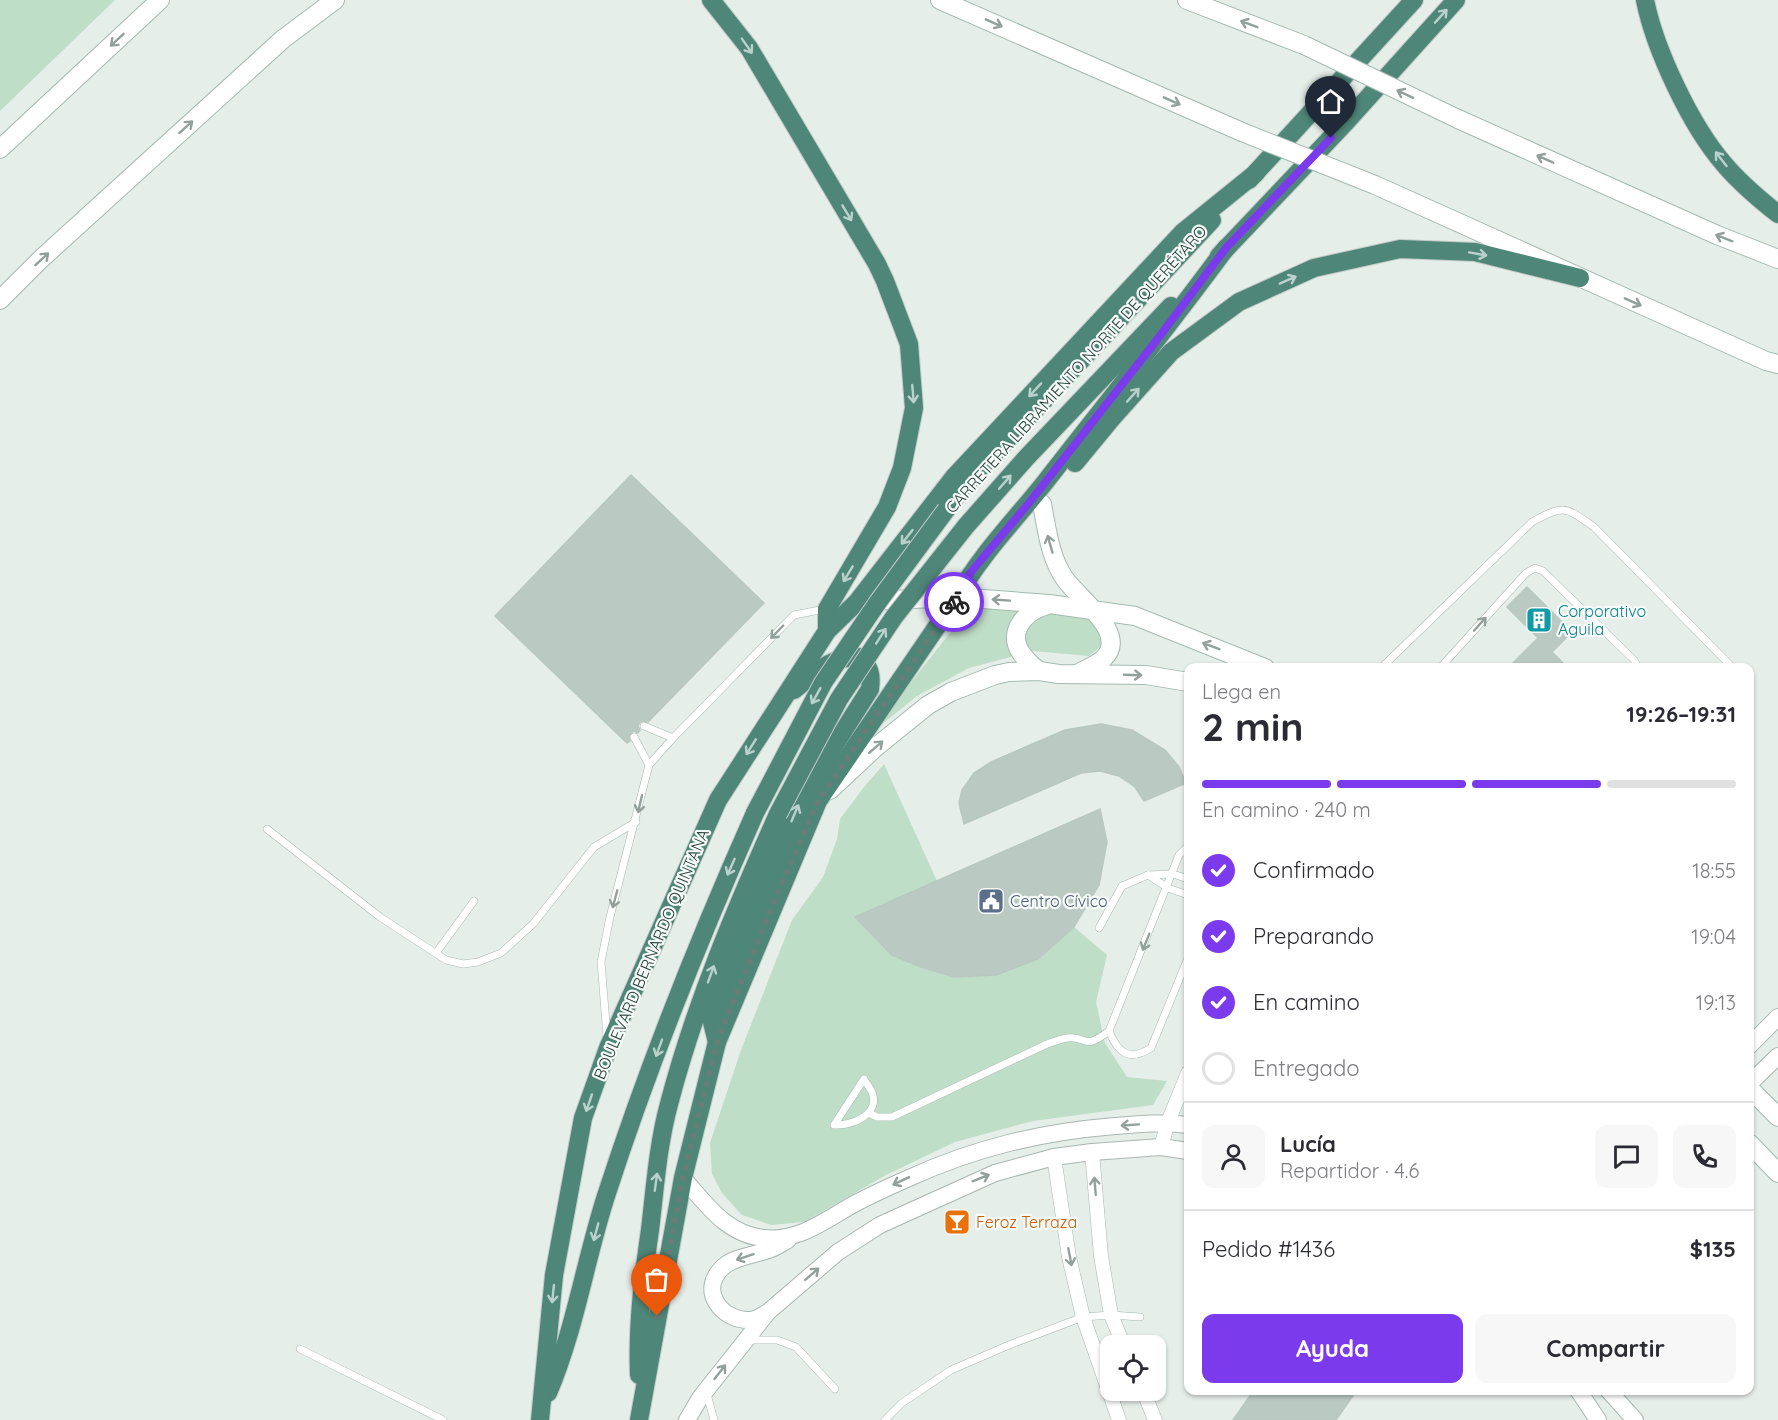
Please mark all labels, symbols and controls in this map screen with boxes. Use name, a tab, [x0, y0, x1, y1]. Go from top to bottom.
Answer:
one-way arrow	[1434, 9, 1449, 24]
one-way arrow	[984, 18, 1002, 30]
one-way arrow	[1240, 18, 1259, 29]
one-way arrow	[110, 33, 125, 47]
one-way arrow	[741, 38, 753, 54]
pin	[1305, 76, 1356, 138]
icon: home	[1314, 85, 1347, 118]
one-way arrow	[1396, 87, 1414, 99]
one-way arrow	[1163, 96, 1181, 108]
one-way arrow	[178, 120, 193, 134]
one-way arrow	[1537, 152, 1555, 164]
one-way arrow	[1714, 152, 1727, 168]
one-way arrow	[841, 205, 853, 222]
street label: CARRETERA LIBRAMIENTO NORTE DE QUERÉTARO	[941, 221, 1211, 517]
one-way arrow	[1715, 232, 1733, 243]
one-way arrow	[1468, 248, 1487, 259]
one-way arrow	[34, 252, 49, 266]
one-way arrow	[1278, 274, 1296, 285]
one-way arrow	[1624, 296, 1642, 308]
one-way arrow	[1028, 382, 1042, 397]
one-way arrow	[908, 383, 919, 403]
one-way arrow	[1126, 387, 1140, 402]
one-way arrow	[998, 475, 1012, 490]
one-way arrow	[901, 528, 913, 544]
one-way arrow	[1044, 535, 1055, 554]
one-way arrow	[842, 565, 854, 582]
courier	[924, 572, 984, 632]
icon: bike	[938, 586, 971, 619]
one-way arrow	[992, 595, 1012, 606]
place label: Corporativo Aguila	[1558, 601, 1646, 639]
building icon: Corporativo Aguila	[1524, 605, 1554, 635]
one-way arrow	[1473, 617, 1487, 632]
one-way arrow	[769, 625, 784, 640]
one-way arrow	[875, 628, 887, 645]
one-way arrow	[1202, 640, 1220, 651]
one-way arrow	[1123, 669, 1143, 681]
text: Llega en	[1202, 679, 1281, 704]
one-way arrow	[810, 686, 821, 704]
text: 19:26–19:31	[1626, 700, 1736, 728]
text: 2 min	[1202, 702, 1304, 751]
one-way arrow	[745, 738, 757, 755]
one-way arrow	[868, 740, 883, 754]
one-way arrow	[634, 794, 645, 813]
text: En camino · 240 m	[1202, 797, 1371, 822]
one-way arrow	[790, 804, 801, 823]
street label: BOULEVARD BERNARDO QUINTANA	[589, 826, 713, 1082]
icon: check	[1202, 854, 1235, 887]
text: Confirmado	[1253, 856, 1374, 884]
one-way arrow	[725, 857, 736, 875]
text: 18:55	[1692, 858, 1736, 883]
public building icon: Centro Cívico	[976, 886, 1006, 916]
one-way arrow	[609, 889, 620, 908]
place label: Centro Cívico	[1010, 891, 1108, 911]
icon: check	[1202, 920, 1235, 953]
text: Preparando	[1253, 922, 1374, 950]
text: 19:04	[1691, 924, 1736, 949]
one-way arrow	[1139, 932, 1150, 950]
one-way arrow	[707, 965, 718, 984]
icon: check	[1202, 986, 1235, 1019]
text: En camino	[1253, 988, 1360, 1016]
text: 19:13	[1696, 990, 1736, 1015]
one-way arrow	[652, 1038, 663, 1057]
text: Entregado	[1253, 1054, 1360, 1082]
one-way arrow	[582, 1093, 593, 1112]
one-way arrow	[1120, 1120, 1140, 1131]
button: person	[1202, 1125, 1265, 1188]
button: chat	[1595, 1125, 1658, 1188]
button: phone	[1673, 1125, 1736, 1188]
text: Lucía	[1280, 1130, 1336, 1158]
text: Repartidor · 4.6	[1280, 1158, 1419, 1183]
one-way arrow	[971, 1172, 989, 1183]
one-way arrow	[651, 1173, 662, 1193]
one-way arrow	[893, 1176, 911, 1188]
one-way arrow	[1089, 1176, 1100, 1196]
bar icon: Feroz Terraza	[942, 1207, 972, 1237]
place label: Feroz Terraza	[976, 1212, 1077, 1232]
one-way arrow	[590, 1223, 601, 1242]
text: Pedido #1436	[1202, 1235, 1335, 1263]
text: $135	[1690, 1235, 1736, 1263]
one-way arrow	[1065, 1246, 1076, 1266]
one-way arrow	[736, 1253, 755, 1264]
pin	[631, 1254, 682, 1316]
icon: bag	[640, 1263, 673, 1296]
one-way arrow	[804, 1267, 819, 1281]
one-way arrow	[547, 1284, 558, 1304]
button: Ayuda	[1202, 1314, 1463, 1383]
button: Compartir	[1475, 1314, 1736, 1383]
map controls	[1100, 1335, 1166, 1401]
button: locate	[1100, 1335, 1166, 1401]
one-way arrow	[713, 1364, 726, 1380]

